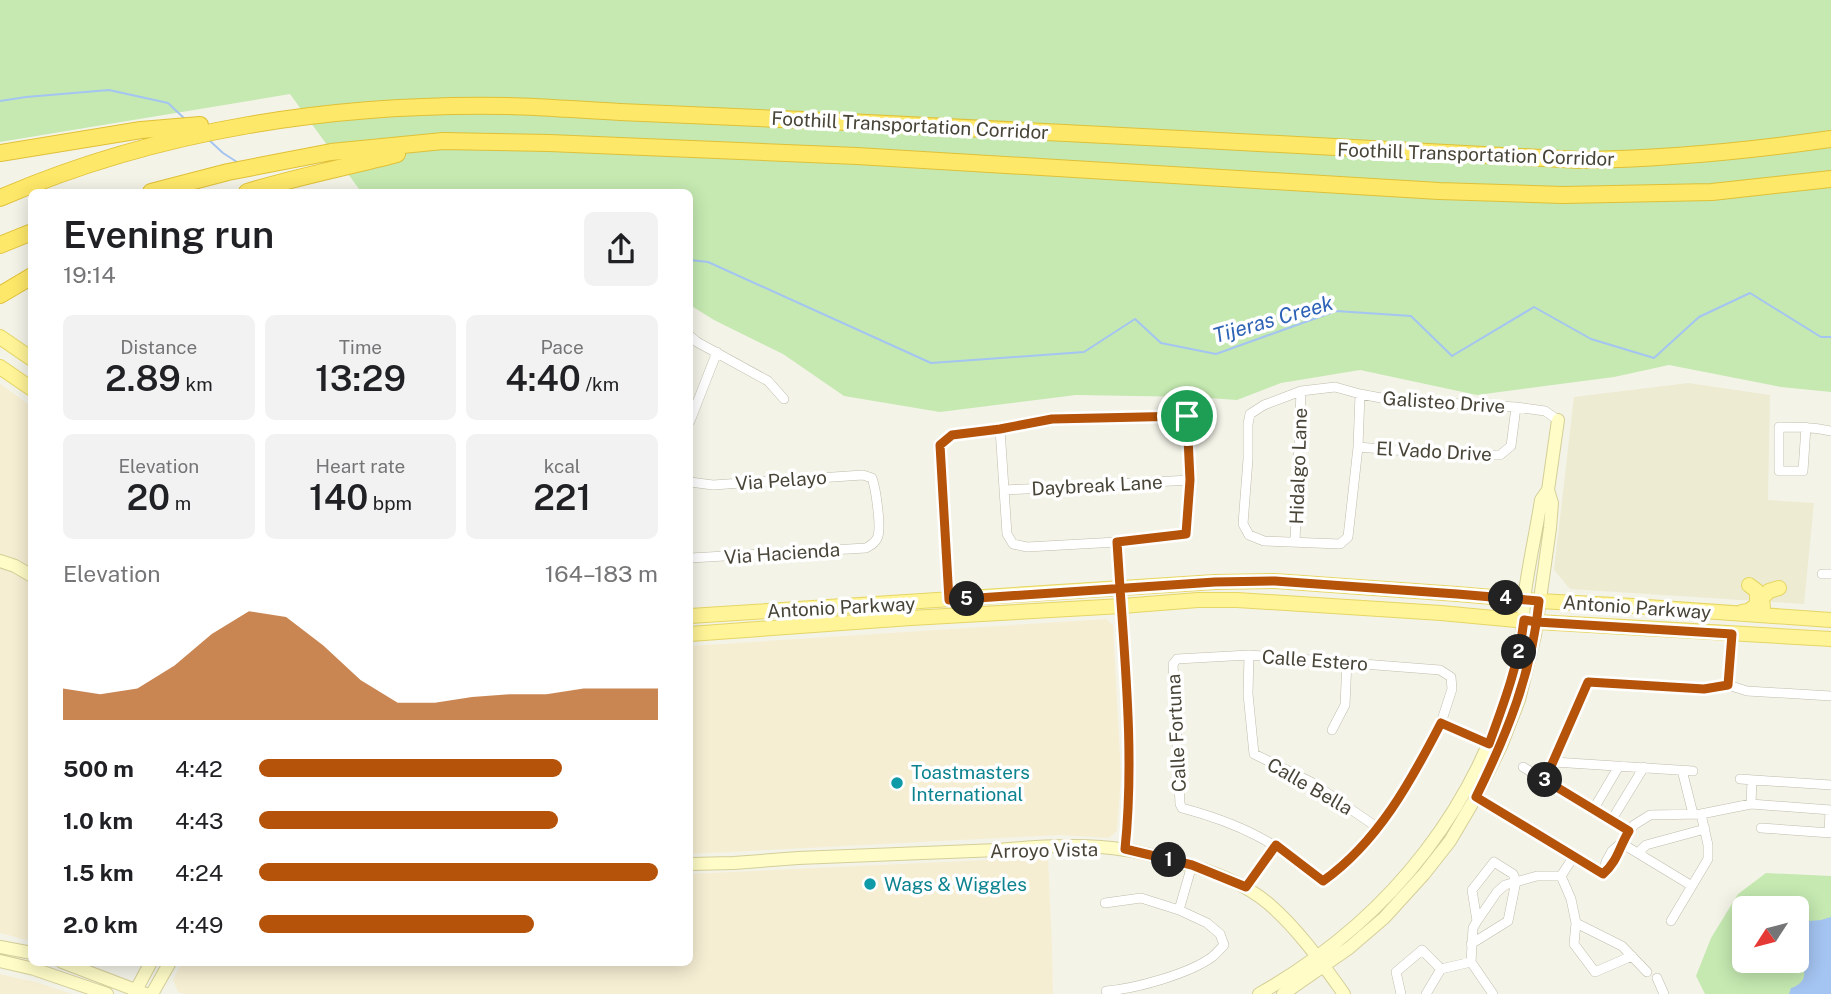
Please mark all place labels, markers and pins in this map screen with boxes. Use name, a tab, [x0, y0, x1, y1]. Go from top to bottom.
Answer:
pin	[1157, 386, 1217, 446]
pin: 4	[1488, 580, 1524, 616]
pin: 5	[950, 582, 984, 616]
pin: 2	[1502, 634, 1536, 670]
place label: Toastmasters International	[911, 761, 1030, 805]
pin: 3	[1528, 762, 1562, 798]
marker: Toastmasters International	[889, 775, 905, 791]
pin: 1	[1152, 842, 1186, 878]
place label: Wags & Wiggles	[884, 873, 1027, 895]
marker: Wags & Wiggles	[862, 876, 878, 892]

